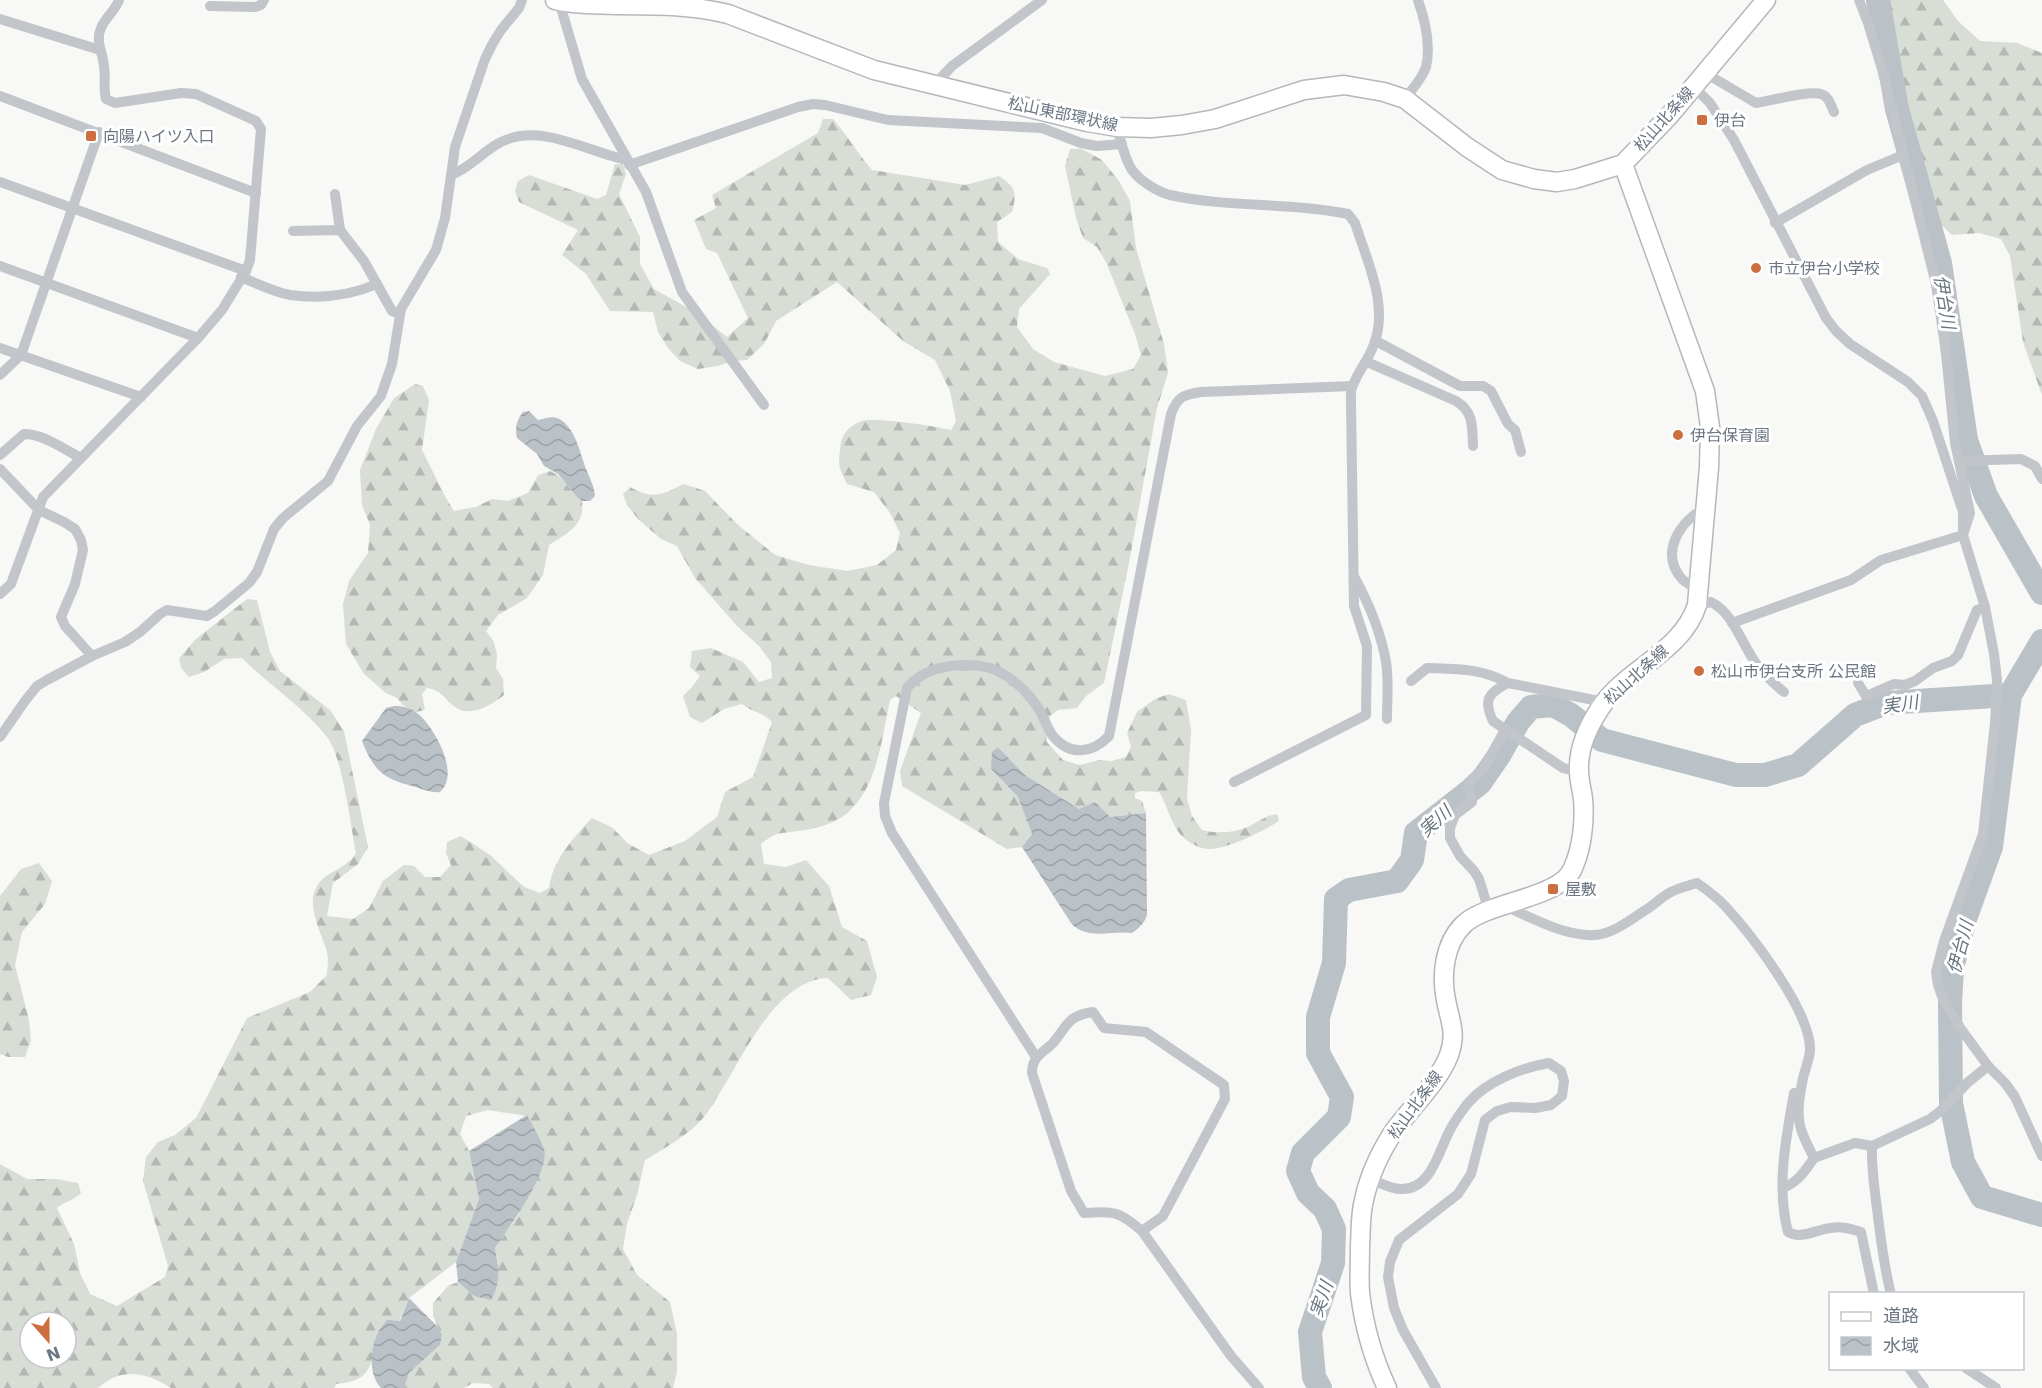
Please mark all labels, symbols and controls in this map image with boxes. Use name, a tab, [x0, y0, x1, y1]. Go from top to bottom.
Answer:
street label: 松山北条線	[1630, 83, 1698, 155]
street label: 松山東部環状線	[1006, 93, 1120, 135]
place label: 伊台	[1714, 111, 1746, 130]
marker: 伊台	[1695, 113, 1709, 127]
place label: 向陽ハイツ入口	[103, 127, 215, 146]
marker: 向陽ハイツ入口	[84, 129, 98, 143]
place label: 市立伊台小学校	[1768, 259, 1880, 278]
marker: 市立伊台小学校	[1749, 261, 1763, 275]
water label: 伊台川	[1930, 274, 1960, 332]
place label: 伊台保育園	[1690, 426, 1770, 445]
marker: 伊台保育園	[1671, 428, 1685, 442]
street label: 松山北条線	[1600, 641, 1672, 709]
place label: 松山市伊台支所 公民館	[1711, 662, 1876, 681]
marker: 松山市伊台支所 公民館	[1692, 664, 1706, 678]
water label: 実川	[1881, 691, 1921, 717]
water label: 実川	[1415, 800, 1457, 841]
place label: 屋敷	[1565, 880, 1597, 899]
marker: 屋敷	[1546, 882, 1560, 896]
water label: 伊台川	[1943, 916, 1978, 976]
street label: 松山北条線	[1384, 1067, 1446, 1143]
water label: 実川	[1305, 1277, 1337, 1319]
legend	[1829, 1292, 2024, 1370]
text: 道路	[1883, 1305, 1919, 1326]
north arrow	[18, 1310, 78, 1370]
text: 水域	[1883, 1335, 1919, 1356]
text: N	[44, 1342, 63, 1365]

